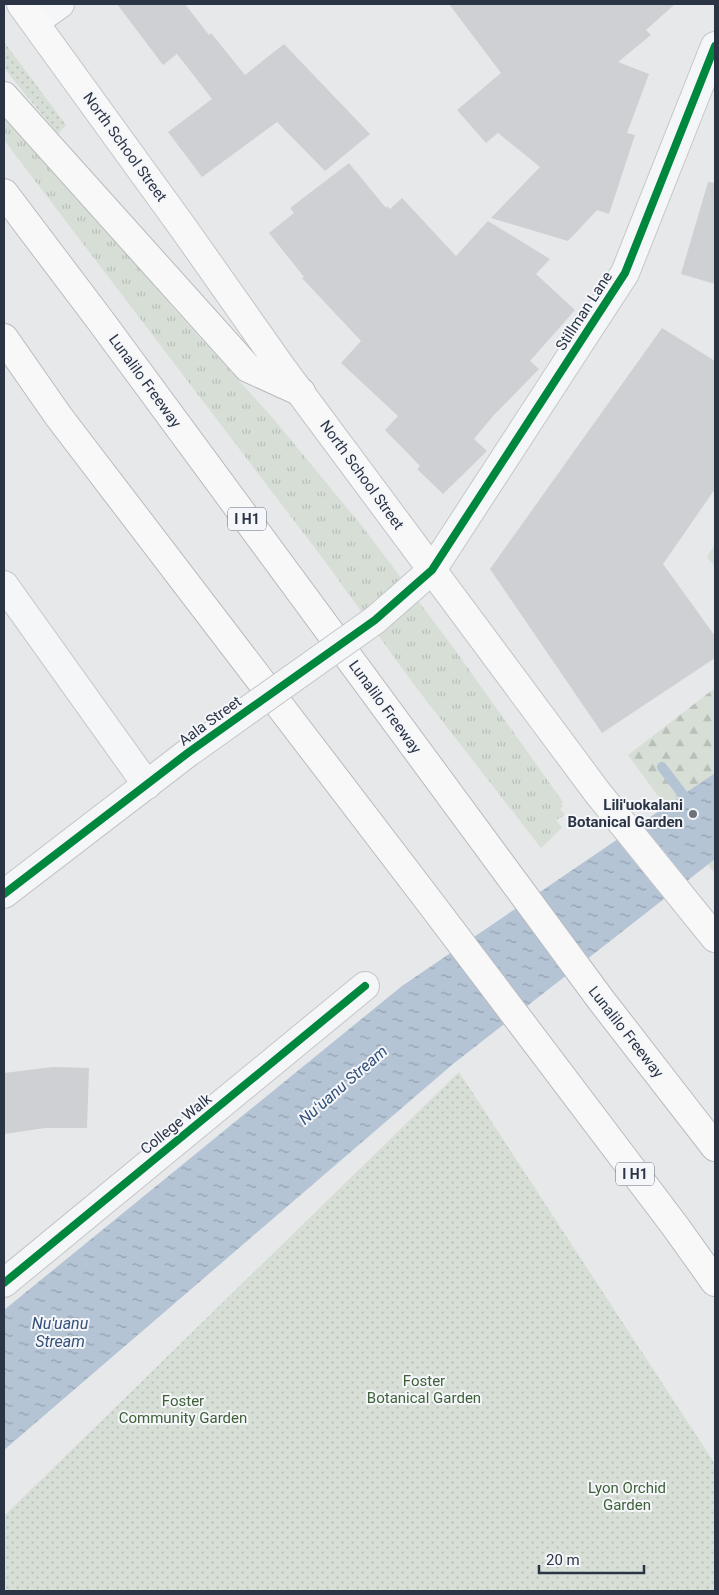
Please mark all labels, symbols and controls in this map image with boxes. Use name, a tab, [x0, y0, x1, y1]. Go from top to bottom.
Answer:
street label: North School Street	[79, 89, 171, 205]
street label: Stillman Lane	[552, 268, 616, 354]
street label: Lunalilo Freeway	[105, 331, 185, 431]
street label: North School Street	[316, 417, 408, 533]
road number: I H1	[228, 508, 266, 530]
street label: Lunalilo Freeway	[345, 657, 425, 757]
street label: Aala Street	[175, 692, 245, 750]
place label: Lili'uokalani Botanical Garden	[567, 796, 683, 831]
marker: Lili'uokalani Botanical Garden	[687, 808, 699, 820]
street label: Lunalilo Freeway	[585, 983, 667, 1081]
water label: Nuʻuanu Stream	[295, 1041, 391, 1129]
street label: College Walk	[137, 1090, 215, 1158]
road number: I H1	[616, 1162, 654, 1186]
water label: Nu'uanu Stream	[32, 1314, 89, 1351]
park label: Foster Botanical Garden	[367, 1372, 481, 1407]
park label: Foster Community Garden	[119, 1392, 247, 1427]
park label: Lyon Orchid Garden	[588, 1479, 666, 1514]
scale bar	[539, 1542, 644, 1574]
text: 20 m	[546, 1551, 580, 1569]

